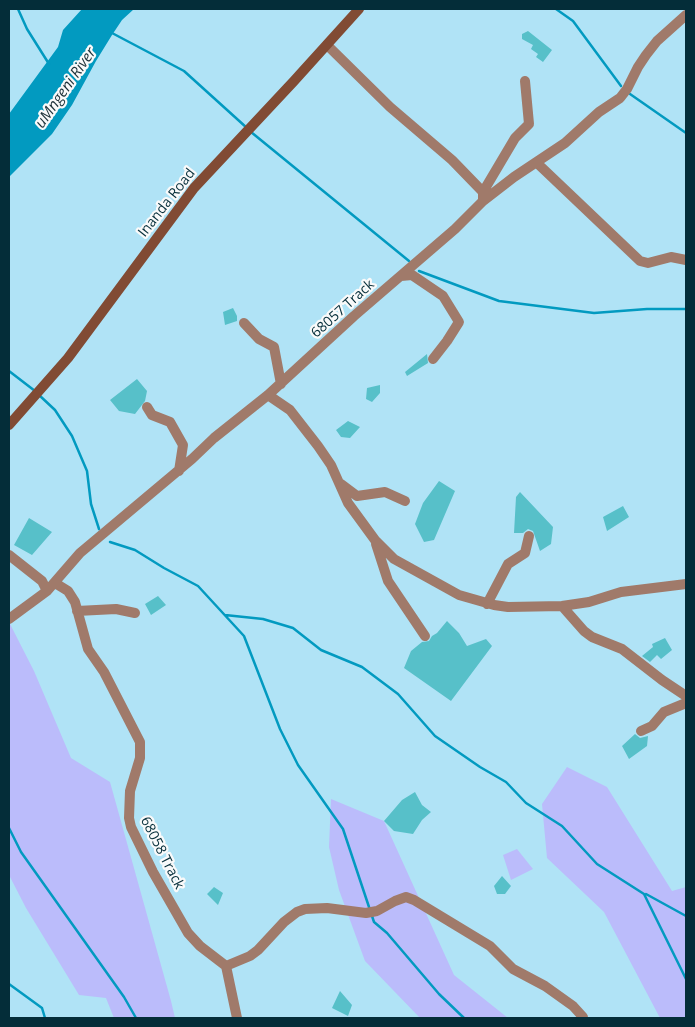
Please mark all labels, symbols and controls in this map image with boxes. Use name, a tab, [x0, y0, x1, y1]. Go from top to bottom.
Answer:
water label: uMngeni River	[32, 44, 100, 132]
street label: Inanda Road	[135, 165, 199, 241]
street label: 68057 Track	[308, 276, 378, 342]
street label: 68058 Track	[137, 814, 187, 892]

